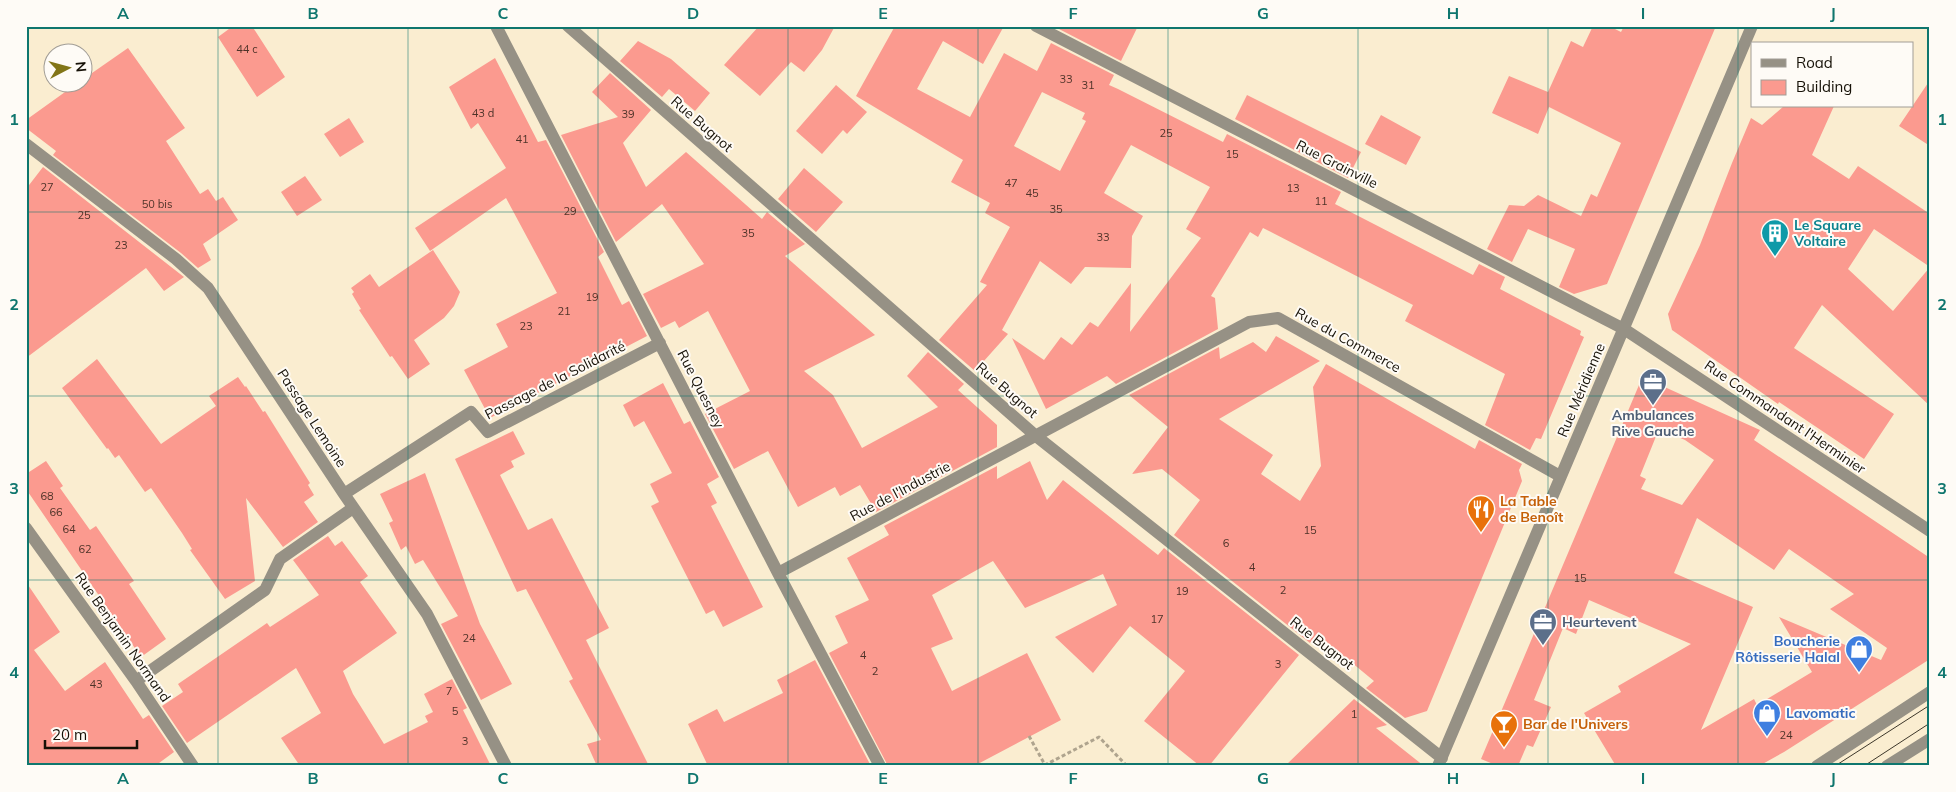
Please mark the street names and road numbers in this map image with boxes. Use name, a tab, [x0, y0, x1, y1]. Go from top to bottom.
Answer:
street label: Rue Bugnot	[667, 92, 737, 156]
street label: Rue Grainville	[1293, 136, 1381, 192]
street label: Rue du Commerce	[1292, 304, 1404, 376]
street label: Passage de la Solidarité	[482, 337, 628, 423]
street label: Rue Méridienne	[1553, 340, 1609, 440]
street label: Rue Quesney	[674, 347, 729, 432]
street label: Rue Commandant l'Herminier	[1701, 356, 1870, 478]
street label: Rue Bugnot	[972, 358, 1042, 422]
street label: Passage Lemoine	[273, 365, 351, 471]
street label: Rue de l'Industrie	[847, 457, 953, 525]
street label: Rue Benjamin Normand	[71, 569, 175, 705]
street label: Rue Bugnot	[1286, 612, 1358, 674]

